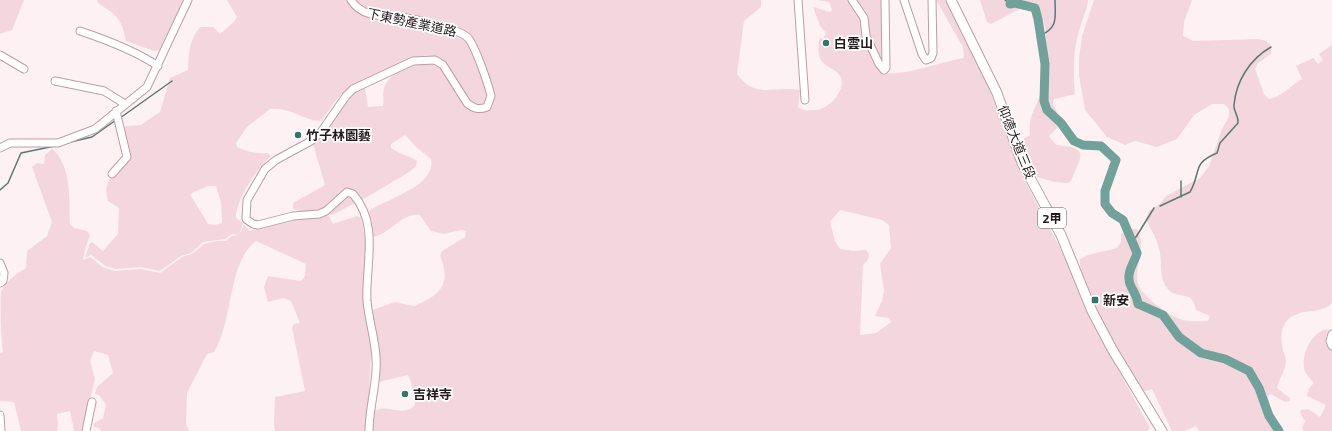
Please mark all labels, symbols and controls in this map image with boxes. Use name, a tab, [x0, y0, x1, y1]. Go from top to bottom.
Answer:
street label: 下東勢產業道路	[366, 5, 458, 39]
place label: 白雲山	[834, 35, 873, 51]
marker: 白雲山	[821, 38, 831, 48]
street label: 仰德大道三段	[995, 103, 1039, 181]
place label: 竹子林園藝	[306, 127, 371, 143]
marker: 竹子林園藝	[293, 130, 303, 140]
road number: 2甲	[1038, 208, 1066, 228]
place label: 新安	[1103, 292, 1129, 308]
marker: 新安	[1090, 295, 1100, 305]
place label: 吉祥寺	[413, 386, 452, 402]
marker: 吉祥寺	[400, 389, 410, 399]

